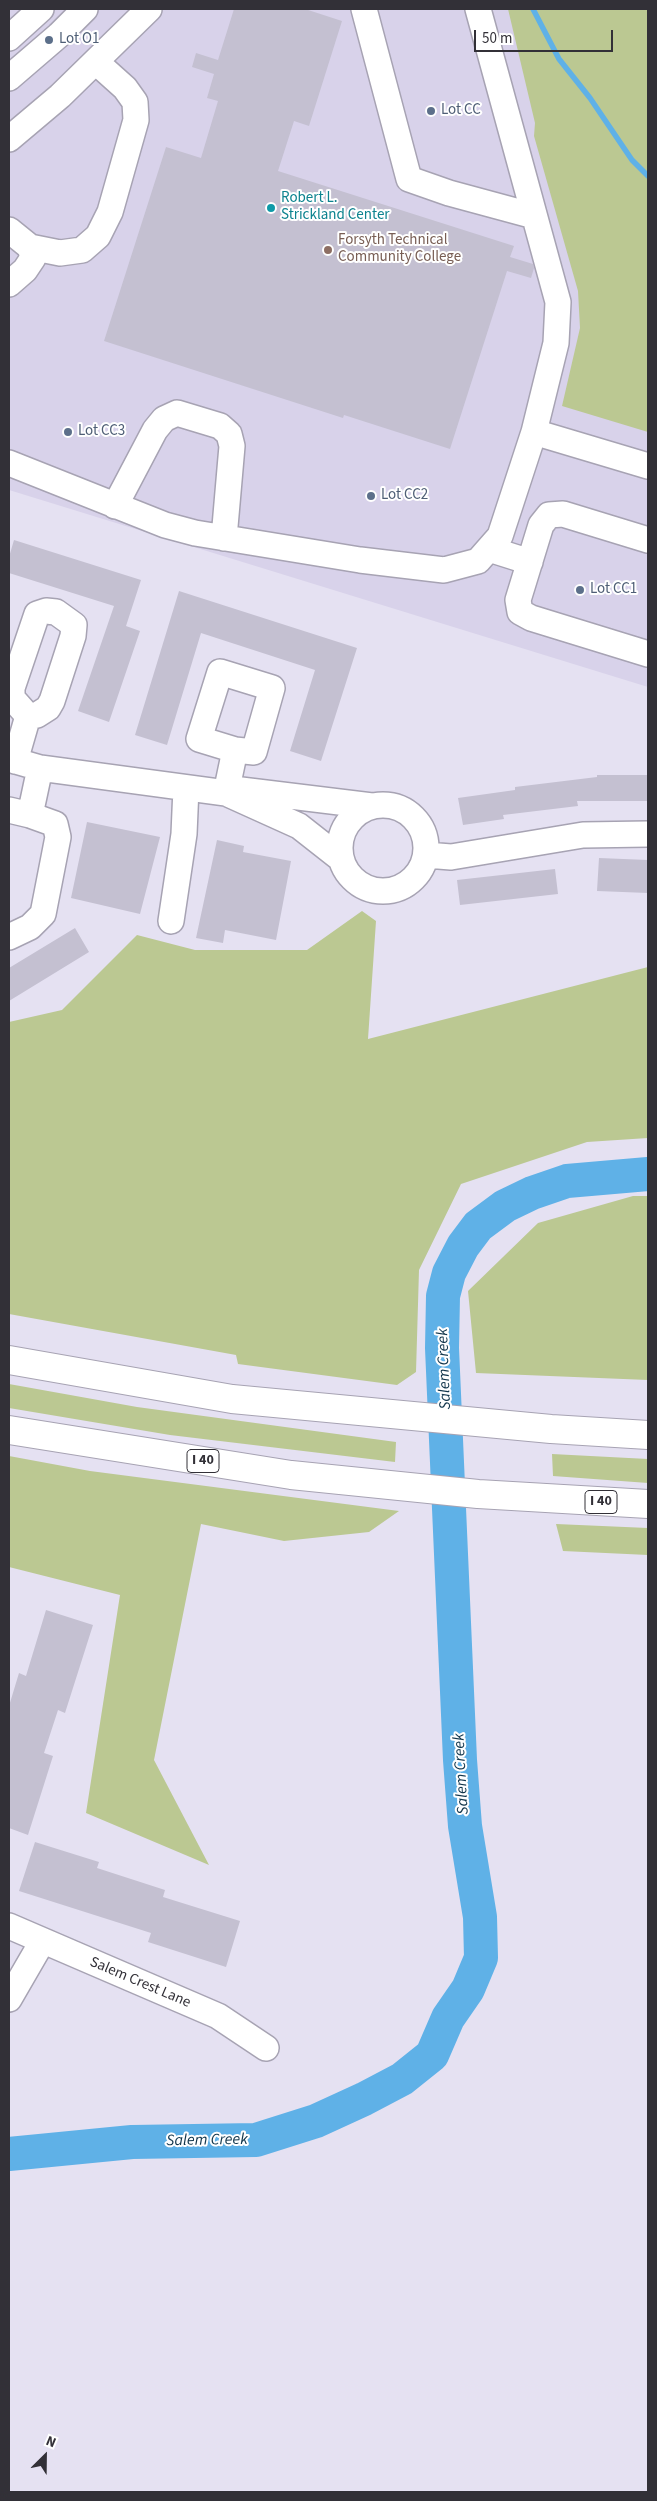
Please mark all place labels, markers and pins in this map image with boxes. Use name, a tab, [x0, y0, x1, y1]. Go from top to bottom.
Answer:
place label: Lot O1	[59, 31, 99, 49]
marker: Lot O1	[43, 34, 55, 46]
place label: Lot CC	[441, 102, 481, 120]
marker: Lot CC	[425, 105, 437, 117]
place label: Robert L. Strickland Center	[281, 190, 390, 225]
marker: Robert L. Strickland Center	[265, 202, 277, 214]
place label: Forsyth Technical Community College	[338, 232, 461, 267]
marker: Forsyth Technical Community College	[322, 244, 334, 256]
place label: Lot CC3	[78, 423, 125, 441]
marker: Lot CC3	[62, 426, 74, 438]
place label: Lot CC2	[381, 487, 428, 505]
marker: Lot CC2	[365, 490, 377, 502]
place label: Lot CC1	[590, 581, 637, 599]
marker: Lot CC1	[574, 584, 586, 596]

